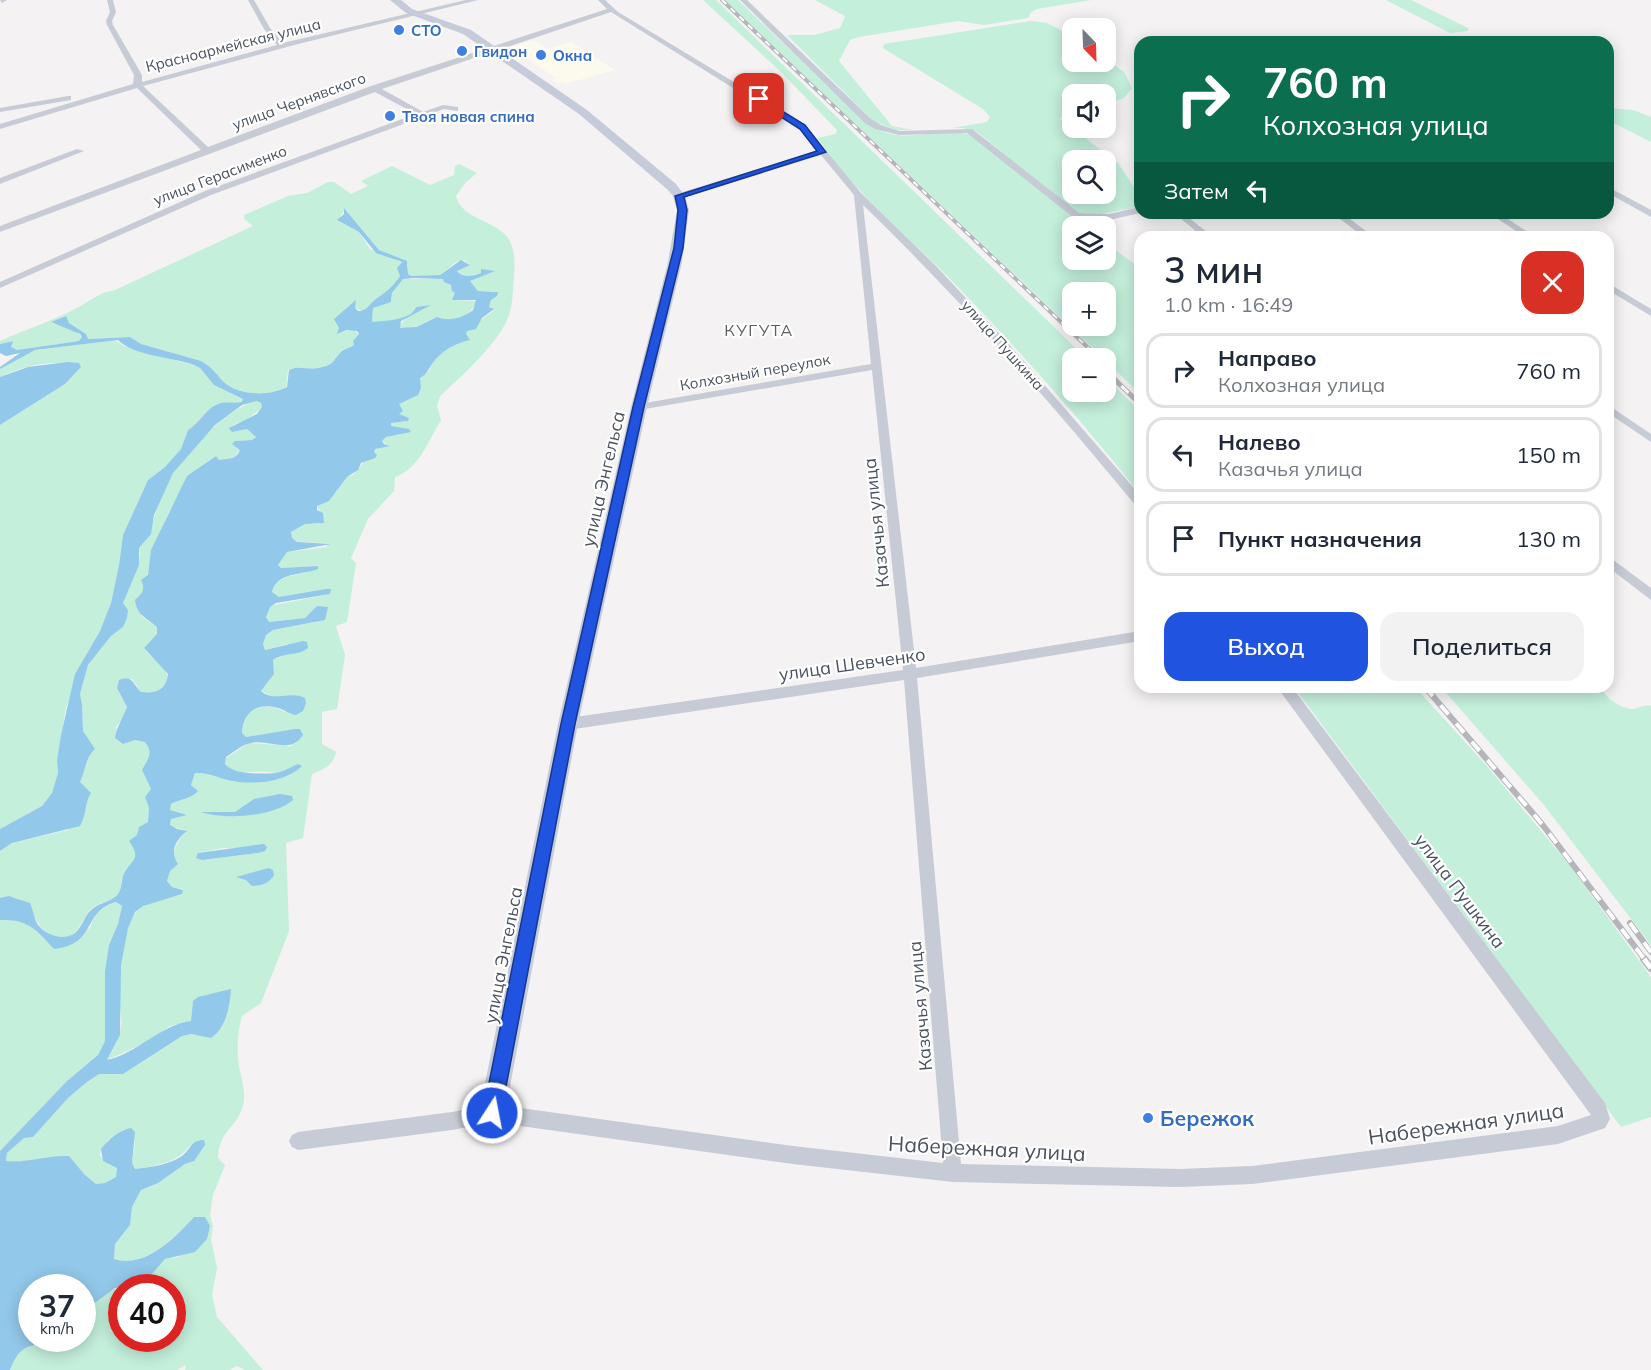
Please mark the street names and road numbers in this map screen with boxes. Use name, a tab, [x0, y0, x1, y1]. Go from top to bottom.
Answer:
street label: Красноармейская улица	[144, 14, 322, 76]
street label: улица Чернявского	[230, 68, 368, 134]
street label: улица Герасименко	[151, 141, 289, 209]
street label: улица Пушкина	[958, 296, 1048, 394]
street label: Колхозный переулок	[678, 349, 833, 395]
street label: улица Энгельса	[576, 409, 630, 549]
street label: Казачья улица	[858, 457, 894, 589]
street label: улица Шевченко	[777, 642, 927, 686]
street label: улица Пушкина	[1409, 829, 1511, 953]
street label: улица Энгельса	[478, 885, 528, 1025]
street label: Казачья улица	[903, 940, 937, 1072]
street label: Набережная улица	[1366, 1096, 1566, 1150]
street label: Набережная улица	[888, 1130, 1086, 1166]

